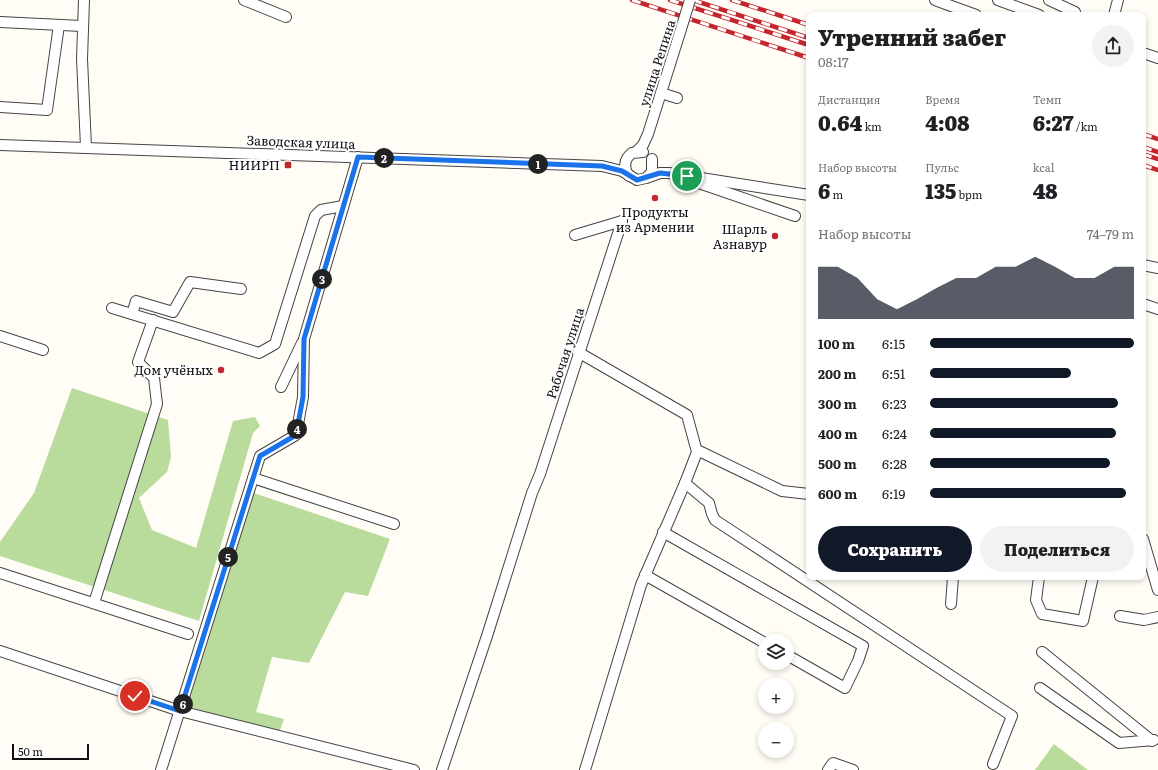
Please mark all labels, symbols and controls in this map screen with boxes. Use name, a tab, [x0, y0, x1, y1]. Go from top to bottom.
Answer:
street label: улица Репина	[634, 17, 680, 109]
text: Утренний забег	[818, 20, 1006, 53]
button: share	[1092, 25, 1134, 67]
text: 08:17	[818, 52, 849, 71]
text: Дистанция	[818, 91, 880, 107]
text: Время	[925, 91, 960, 107]
text: Темп	[1033, 91, 1062, 107]
text: 0.64	[818, 107, 862, 137]
text: 4:08	[925, 107, 970, 137]
text: 6:27	[1033, 107, 1074, 137]
text: km	[862, 118, 882, 134]
text: /km	[1074, 118, 1098, 134]
street label: Заводская улица	[246, 130, 356, 153]
pin: 2	[374, 148, 394, 168]
text: 2	[381, 150, 387, 166]
pin: 1	[528, 154, 548, 174]
place label: НИИРП	[229, 155, 280, 174]
text: 1	[536, 156, 540, 172]
pin	[670, 159, 704, 193]
text: Набор высоты	[818, 159, 897, 175]
text: Пульс	[925, 159, 959, 175]
text: kcal	[1033, 159, 1054, 175]
marker: НИИРП	[283, 160, 293, 170]
icon: arrive	[676, 165, 698, 187]
text: 6	[818, 175, 830, 205]
text: 135	[925, 175, 956, 205]
text: 48	[1033, 175, 1058, 205]
text: m	[830, 186, 843, 202]
text: bpm	[956, 186, 982, 202]
marker: Продукты из Армении	[650, 193, 660, 203]
place label: Продукты из Армении	[616, 202, 694, 236]
place label: Шарль Азнавур	[713, 219, 767, 253]
text: Набор высоты	[818, 224, 912, 243]
text: 74–79 m	[1087, 224, 1134, 243]
marker: Шарль Азнавур	[770, 231, 780, 241]
pin: 3	[312, 269, 332, 289]
text: 3	[319, 271, 325, 287]
street label: Рабочая улица	[541, 305, 588, 401]
text: 100 m	[818, 334, 855, 353]
text: 6:15	[882, 334, 905, 353]
place label: Дом учёных	[134, 360, 214, 379]
text: 200 m	[818, 364, 857, 383]
text: 6:51	[882, 364, 905, 383]
marker: Дом учёных	[216, 365, 226, 375]
text: 300 m	[818, 394, 857, 413]
text: 6:23	[882, 394, 907, 413]
pin: 4	[287, 419, 307, 439]
text: 4	[294, 421, 300, 437]
text: 400 m	[818, 424, 857, 443]
text: 6:24	[882, 424, 907, 443]
text: 500 m	[818, 454, 857, 473]
text: 6:28	[882, 454, 907, 473]
text: 600 m	[818, 484, 857, 503]
text: 6:19	[882, 484, 905, 503]
button: Сохранить	[818, 526, 972, 572]
button: Поделиться	[980, 526, 1134, 572]
pin: 5	[218, 547, 238, 567]
text: 5	[225, 549, 231, 565]
map controls	[758, 634, 794, 758]
button: layers	[758, 634, 794, 670]
button: +	[758, 678, 794, 714]
pin	[118, 679, 152, 713]
icon: check	[124, 685, 146, 707]
pin: 6	[173, 694, 193, 714]
text: 6	[180, 696, 186, 712]
button: −	[758, 722, 794, 758]
scale bar	[12, 742, 89, 761]
text: 50 m	[18, 743, 43, 759]

